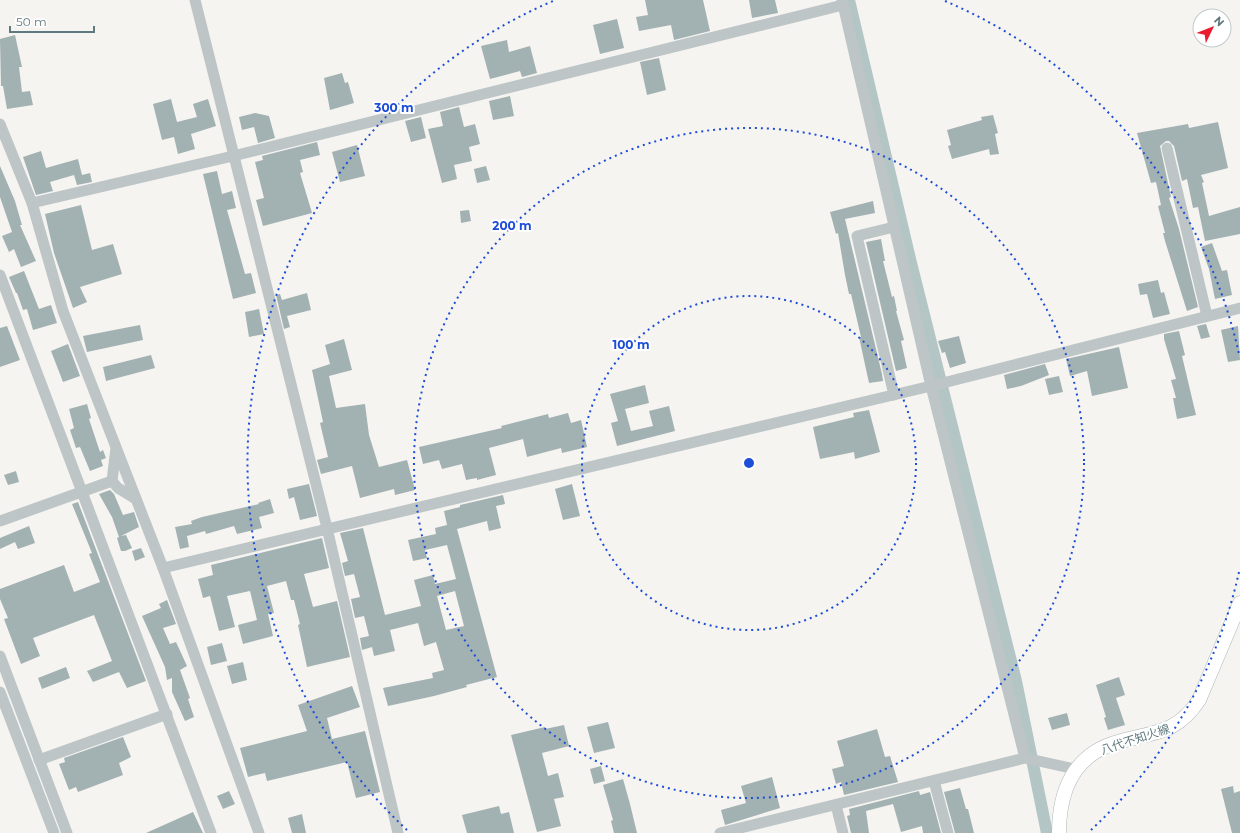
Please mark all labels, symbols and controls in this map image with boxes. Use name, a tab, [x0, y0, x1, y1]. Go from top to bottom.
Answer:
scale bar	[10, 8, 94, 34]
north arrow	[1192, 8, 1232, 48]
text: N	[1211, 13, 1227, 29]
text: 50 m	[16, 14, 47, 29]
text: 300 m	[373, 100, 414, 115]
text: 200 m	[492, 218, 532, 233]
text: 100 m	[613, 337, 649, 352]
centre of rings	[742, 456, 756, 470]
street label: 八代不知火線	[1098, 721, 1172, 757]

